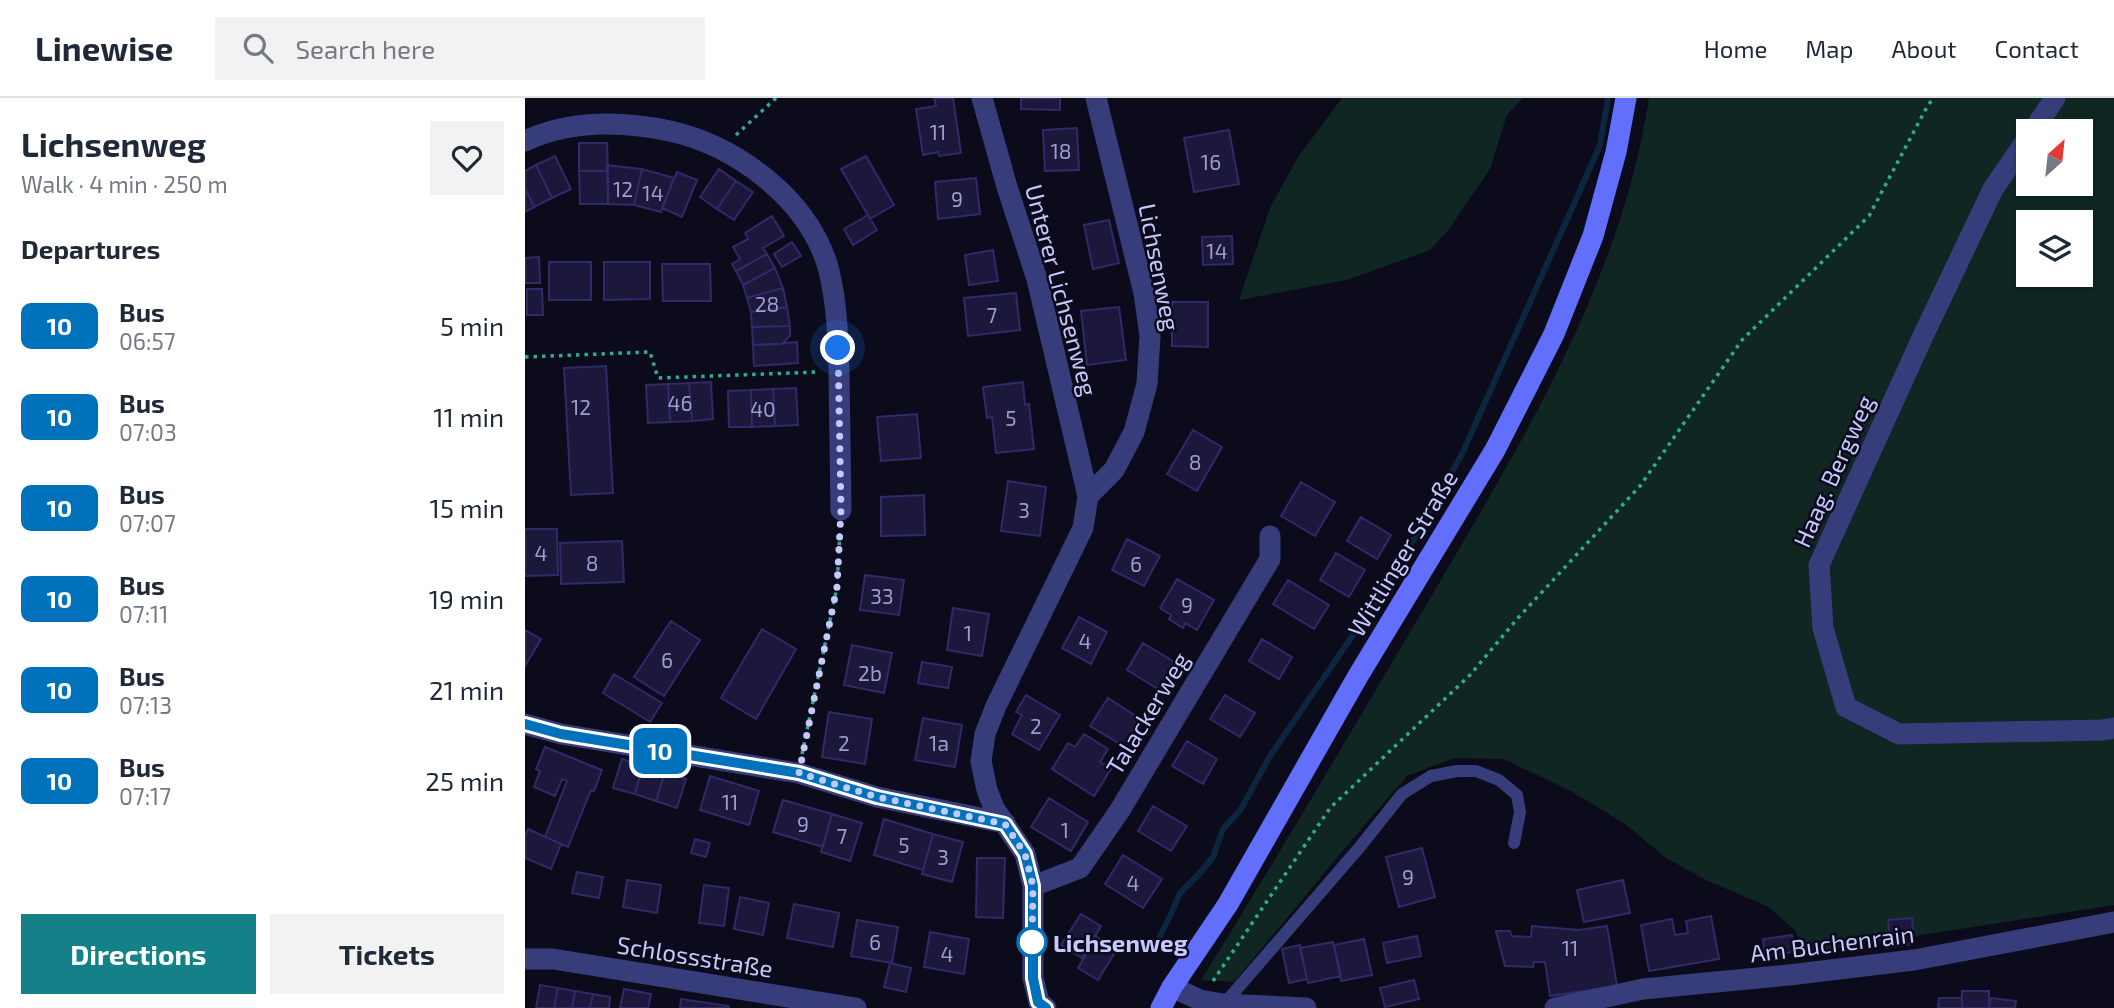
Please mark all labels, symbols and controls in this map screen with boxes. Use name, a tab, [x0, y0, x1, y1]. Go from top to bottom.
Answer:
search box	[215, 17, 705, 80]
text: Linewise	[35, 28, 173, 68]
icon: search	[239, 29, 277, 67]
text: Search here	[295, 33, 435, 64]
text: Home	[1704, 34, 1767, 63]
text: Map	[1805, 34, 1853, 63]
text: About	[1891, 34, 1957, 63]
text: Contact	[1995, 34, 2079, 63]
house number: 11	[930, 119, 946, 144]
north arrow	[2016, 119, 2093, 196]
map controls	[2016, 119, 2093, 287]
button: heart	[430, 121, 504, 195]
text: Lichsenweg	[21, 124, 206, 164]
house number: 18	[1050, 138, 1072, 163]
house number: 16	[1201, 149, 1221, 174]
text: Walk · 4 min · 250 m	[21, 170, 228, 198]
house number: 12	[613, 176, 633, 201]
house number: 14	[642, 180, 664, 205]
street label: Unterer Lichsenweg	[1020, 181, 1104, 399]
house number: 9	[951, 186, 963, 211]
street label: Lichsenweg	[1133, 201, 1187, 333]
button: layers	[2016, 210, 2093, 287]
text: Departures	[21, 233, 160, 264]
house number: 14	[1206, 238, 1228, 263]
house number: 28	[755, 291, 779, 316]
text: Bus	[119, 296, 165, 327]
house number: 7	[987, 302, 998, 327]
text: 5 min	[440, 310, 504, 341]
text: 10	[47, 311, 72, 340]
text: 06:57	[119, 327, 176, 355]
your location	[820, 330, 855, 365]
text: Bus	[119, 387, 165, 418]
house number: 46	[668, 390, 692, 415]
street label: Haag. Bergweg	[1787, 391, 1879, 551]
house number: 12	[571, 394, 591, 419]
house number: 40	[750, 396, 776, 421]
text: 11 min	[433, 401, 504, 432]
text: 10	[47, 402, 72, 431]
house number: 5	[1005, 405, 1017, 430]
text: 07:03	[119, 418, 177, 446]
house number: 8	[1189, 449, 1201, 474]
street label: Wittlinger Straße	[1341, 465, 1463, 641]
text: Bus	[119, 478, 165, 509]
text: 15 min	[430, 492, 504, 523]
text: 10	[47, 493, 72, 522]
house number: 3	[1018, 497, 1030, 522]
text: 07:07	[119, 509, 176, 537]
house number: 4	[535, 540, 547, 565]
house number: 8	[586, 550, 598, 575]
house number: 6	[1130, 551, 1142, 576]
text: Bus	[119, 569, 165, 600]
text: 19 min	[429, 583, 504, 614]
house number: 33	[870, 583, 894, 608]
text: 10	[47, 584, 72, 613]
house number: 9	[1181, 592, 1193, 617]
text: 07:11	[119, 600, 168, 628]
house number: 1	[964, 620, 972, 645]
house number: 4	[1079, 628, 1091, 653]
house number: 6	[661, 647, 673, 672]
street label: Talackerweg	[1099, 647, 1195, 779]
text: Bus	[119, 660, 165, 691]
house number: 2b	[858, 660, 882, 685]
text: 21 min	[429, 674, 504, 705]
text: 10	[47, 675, 72, 704]
text: 07:13	[119, 691, 172, 719]
house number: 2	[1030, 713, 1042, 738]
line badge: 10	[629, 728, 691, 774]
house number: 2	[838, 730, 850, 755]
house number: 1a	[929, 730, 949, 755]
text: 10	[647, 736, 673, 765]
text: Bus	[119, 751, 165, 782]
text: 25 min	[425, 765, 504, 796]
text: 10	[47, 766, 72, 795]
text: 07:17	[119, 782, 171, 810]
house number: 11	[722, 789, 738, 814]
house number: 9	[797, 811, 809, 836]
house number: 1	[1061, 817, 1069, 842]
house number: 7	[837, 823, 848, 848]
house number: 5	[898, 832, 910, 857]
house number: 3	[937, 844, 949, 869]
house number: 9	[1402, 864, 1414, 889]
house number: 4	[1127, 870, 1139, 895]
button: Directions	[21, 914, 256, 994]
button: Tickets	[270, 914, 504, 994]
street label: Am Buchenrain	[1748, 919, 1916, 967]
marker: Lichsenweg	[1017, 927, 1047, 957]
place label: Lichsenweg	[1053, 928, 1188, 957]
street label: Schlossstraße	[615, 929, 775, 983]
house number: 6	[869, 929, 881, 954]
house number: 11	[1562, 935, 1578, 960]
house number: 4	[941, 941, 953, 966]

